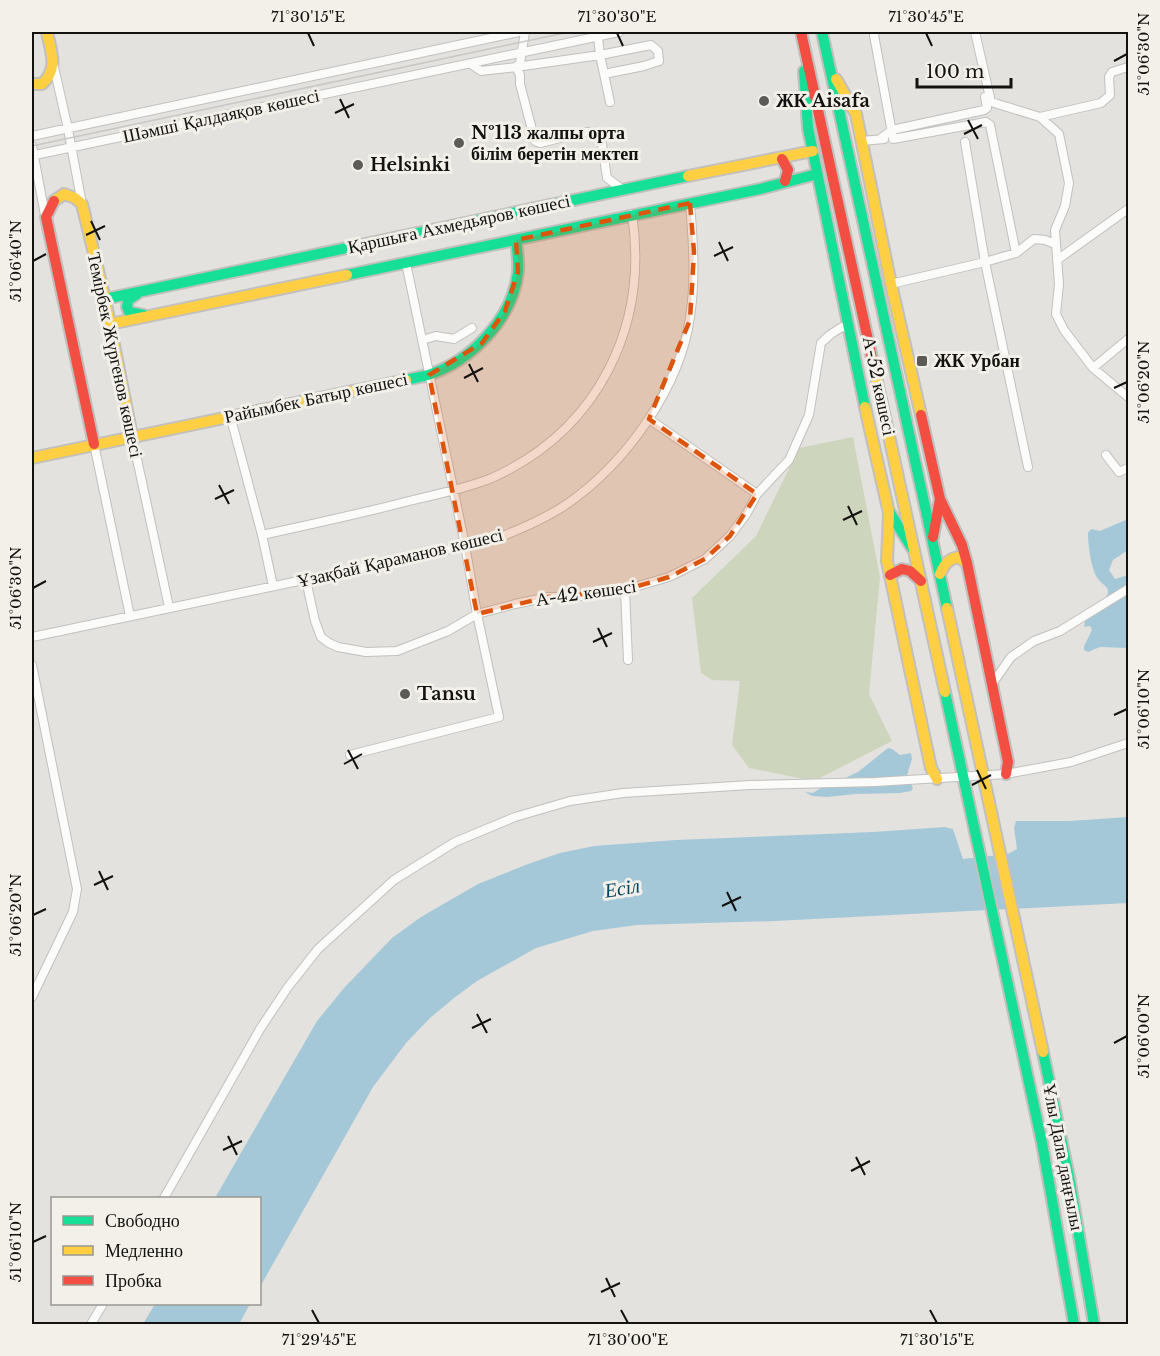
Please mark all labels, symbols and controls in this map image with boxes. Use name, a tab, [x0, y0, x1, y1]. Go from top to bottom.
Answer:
text: 71°30'15"E	[271, 7, 345, 26]
text: 71°30'30"E	[578, 7, 657, 26]
text: 71°30'45"E	[888, 7, 964, 26]
text: 51°06'30"N	[1134, 13, 1153, 95]
scale bar	[917, 51, 1012, 89]
text: 100 m	[926, 61, 984, 83]
street label: Шәмші Қалдаяқов көшесі	[121, 84, 321, 148]
place label: ЖК Aisafa	[776, 90, 870, 112]
marker: ЖК Aisafa	[757, 94, 771, 108]
place label: №113 жалпы орта білім беретін мектеп	[471, 122, 639, 165]
marker: №113 жалпы орта білім беретін мектеп	[452, 136, 466, 150]
place label: Helsinki	[370, 154, 450, 176]
marker: Helsinki	[351, 158, 365, 172]
street label: Қаршыға Ахмедьяров көшесі	[346, 190, 572, 258]
text: 51°06'40"N	[6, 220, 25, 302]
street label: Темірбек Жүргенов көшесі	[83, 250, 147, 460]
street label: А-52 көшесі	[858, 334, 900, 438]
text: 51°06'20"N	[1134, 341, 1153, 423]
place label: ЖК Урбан	[934, 350, 1020, 372]
marker: ЖК Урбан	[915, 354, 929, 368]
street label: Райымбек Батыр көшесі	[222, 368, 410, 428]
street label: Ұзақбай Қараманов көшесі	[295, 524, 505, 592]
text: 51°06'30"N	[6, 547, 25, 629]
street label: А-42 көшесі	[534, 575, 638, 611]
text: 51°06'10"N	[1134, 669, 1153, 749]
place label: Tansu	[417, 683, 476, 705]
marker: Tansu	[398, 687, 412, 701]
water label: Есіл	[602, 873, 642, 903]
text: 51°06'20"N	[6, 874, 25, 956]
text: 51°06'00"N	[1134, 994, 1153, 1078]
street label: Ұлы Дала даңғылы	[1038, 1082, 1088, 1232]
legend	[51, 1197, 261, 1305]
text: 51°06'10"N	[6, 1202, 25, 1282]
text: Свободно	[105, 1210, 180, 1232]
text: Медленно	[105, 1240, 183, 1262]
text: Пробка	[105, 1270, 162, 1292]
text: 71°29'45"E	[282, 1330, 356, 1349]
text: 71°30'00"E	[588, 1330, 668, 1349]
text: 71°30'15"E	[900, 1330, 974, 1349]

